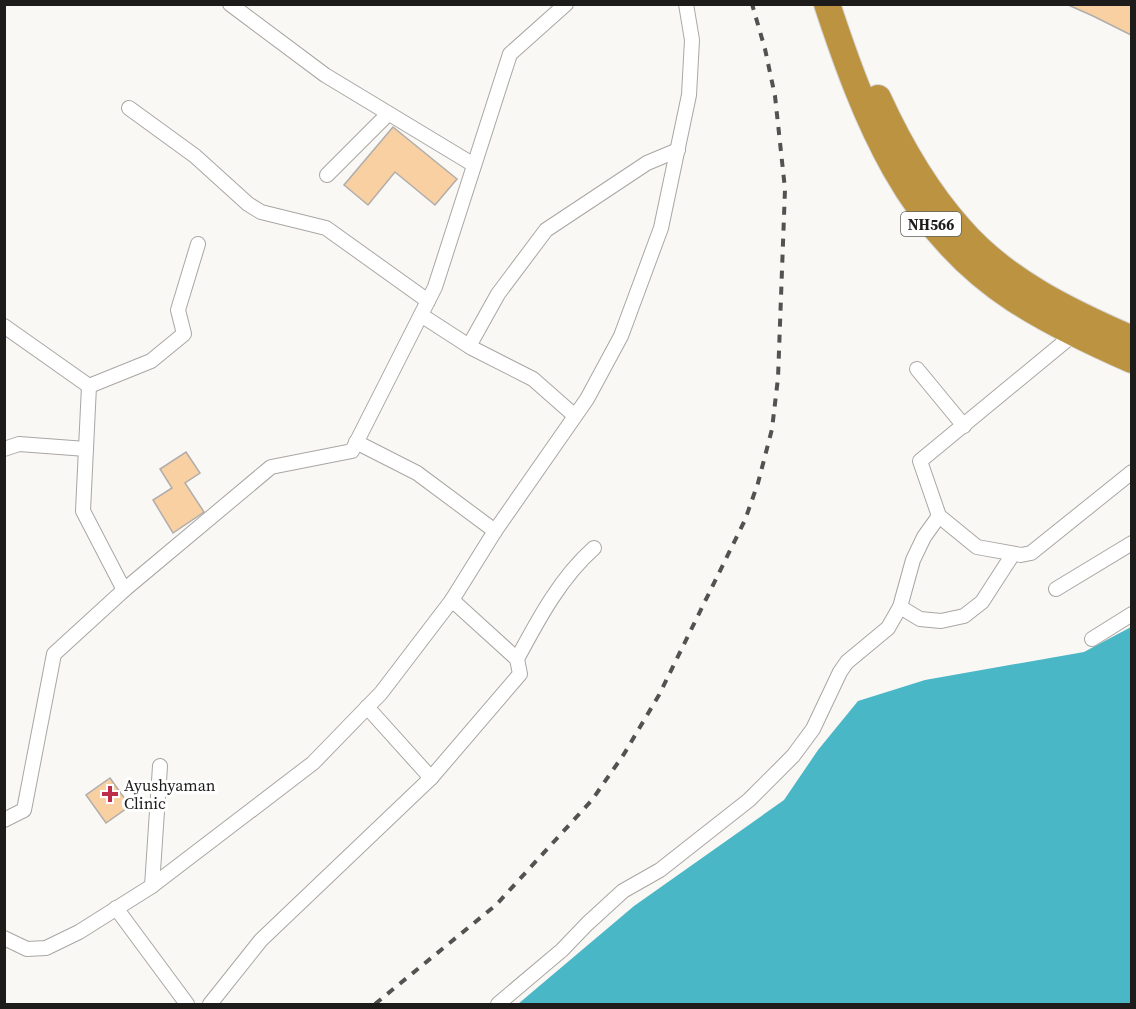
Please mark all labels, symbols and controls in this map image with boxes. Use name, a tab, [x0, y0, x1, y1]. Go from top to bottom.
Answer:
road number: NH566	[901, 212, 961, 236]
place label: Ayushyaman Clinic	[124, 774, 216, 814]
marker: Ayushyaman Clinic	[101, 785, 119, 803]

